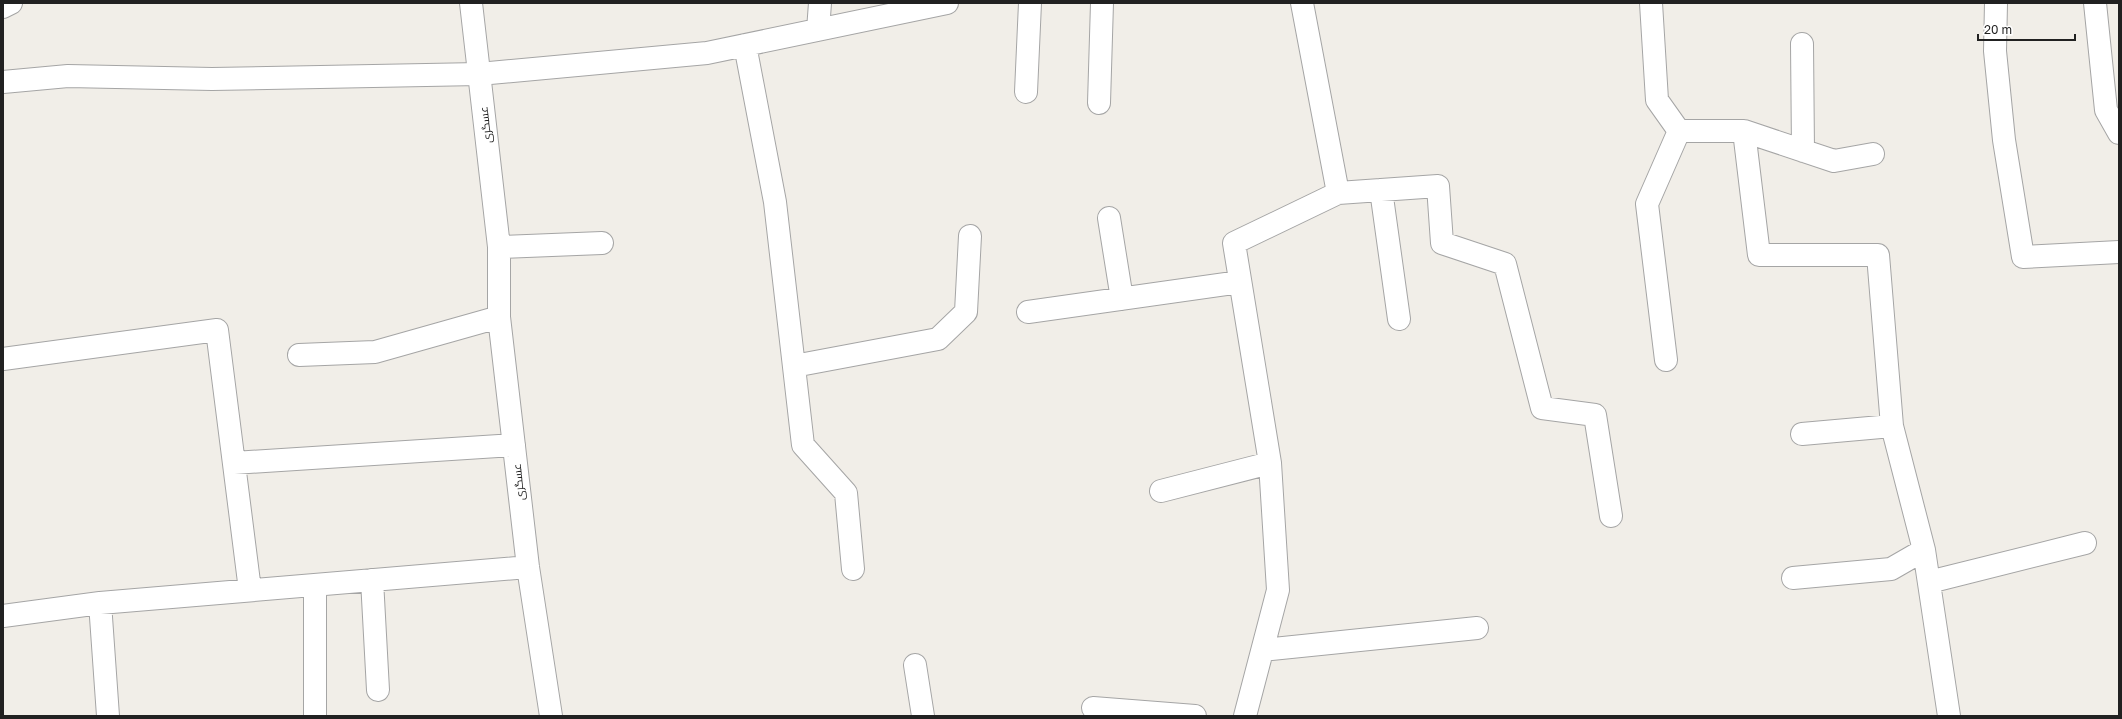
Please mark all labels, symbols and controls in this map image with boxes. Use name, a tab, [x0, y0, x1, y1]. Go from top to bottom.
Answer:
scale bar	[1978, 16, 2075, 42]
text: 20 m	[1984, 22, 2012, 37]
street label: عسگری	[476, 106, 495, 144]
street label: عسگری	[510, 463, 527, 501]

